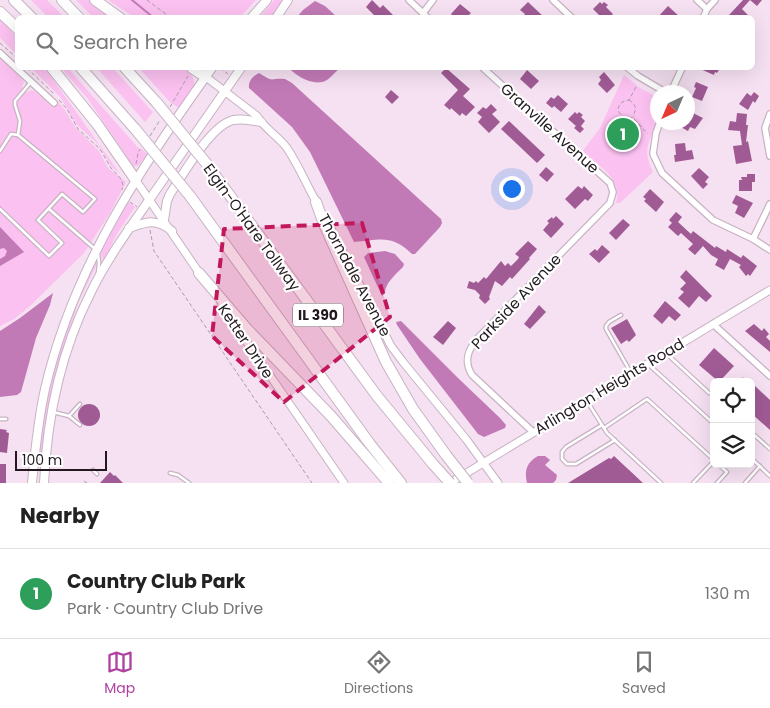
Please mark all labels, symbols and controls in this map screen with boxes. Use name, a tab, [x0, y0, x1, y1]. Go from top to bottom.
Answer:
search box	[15, 15, 755, 70]
icon: search	[33, 29, 61, 57]
text: Search here	[73, 29, 187, 56]
street label: Granville Avenue	[496, 78, 604, 178]
north arrow	[650, 85, 695, 130]
pin: 1	[607, 115, 639, 153]
street label: Elgin-O'Hare Tollway	[199, 159, 306, 295]
your location	[499, 176, 525, 202]
street label: Thorndale Avenue	[314, 210, 396, 340]
street label: Parkside Avenue	[466, 249, 566, 353]
street label: Ketter Drive	[213, 300, 279, 382]
road number: IL 390	[293, 304, 343, 326]
street label: Arlington Heights Road	[530, 333, 688, 439]
map controls	[710, 378, 755, 468]
button: locate	[710, 378, 755, 423]
button: layers	[710, 423, 755, 468]
scale bar	[15, 448, 108, 471]
text: 100 m	[22, 450, 62, 470]
text: Nearby	[20, 501, 100, 530]
text: Country Club Park	[67, 568, 246, 595]
text: 1	[33, 582, 39, 605]
text: 130 m	[705, 582, 750, 605]
text: Park · Country Club Drive	[67, 597, 263, 620]
tab: Map	[104, 648, 135, 699]
tab: Directions	[344, 648, 413, 699]
tab: Saved	[622, 648, 666, 699]

